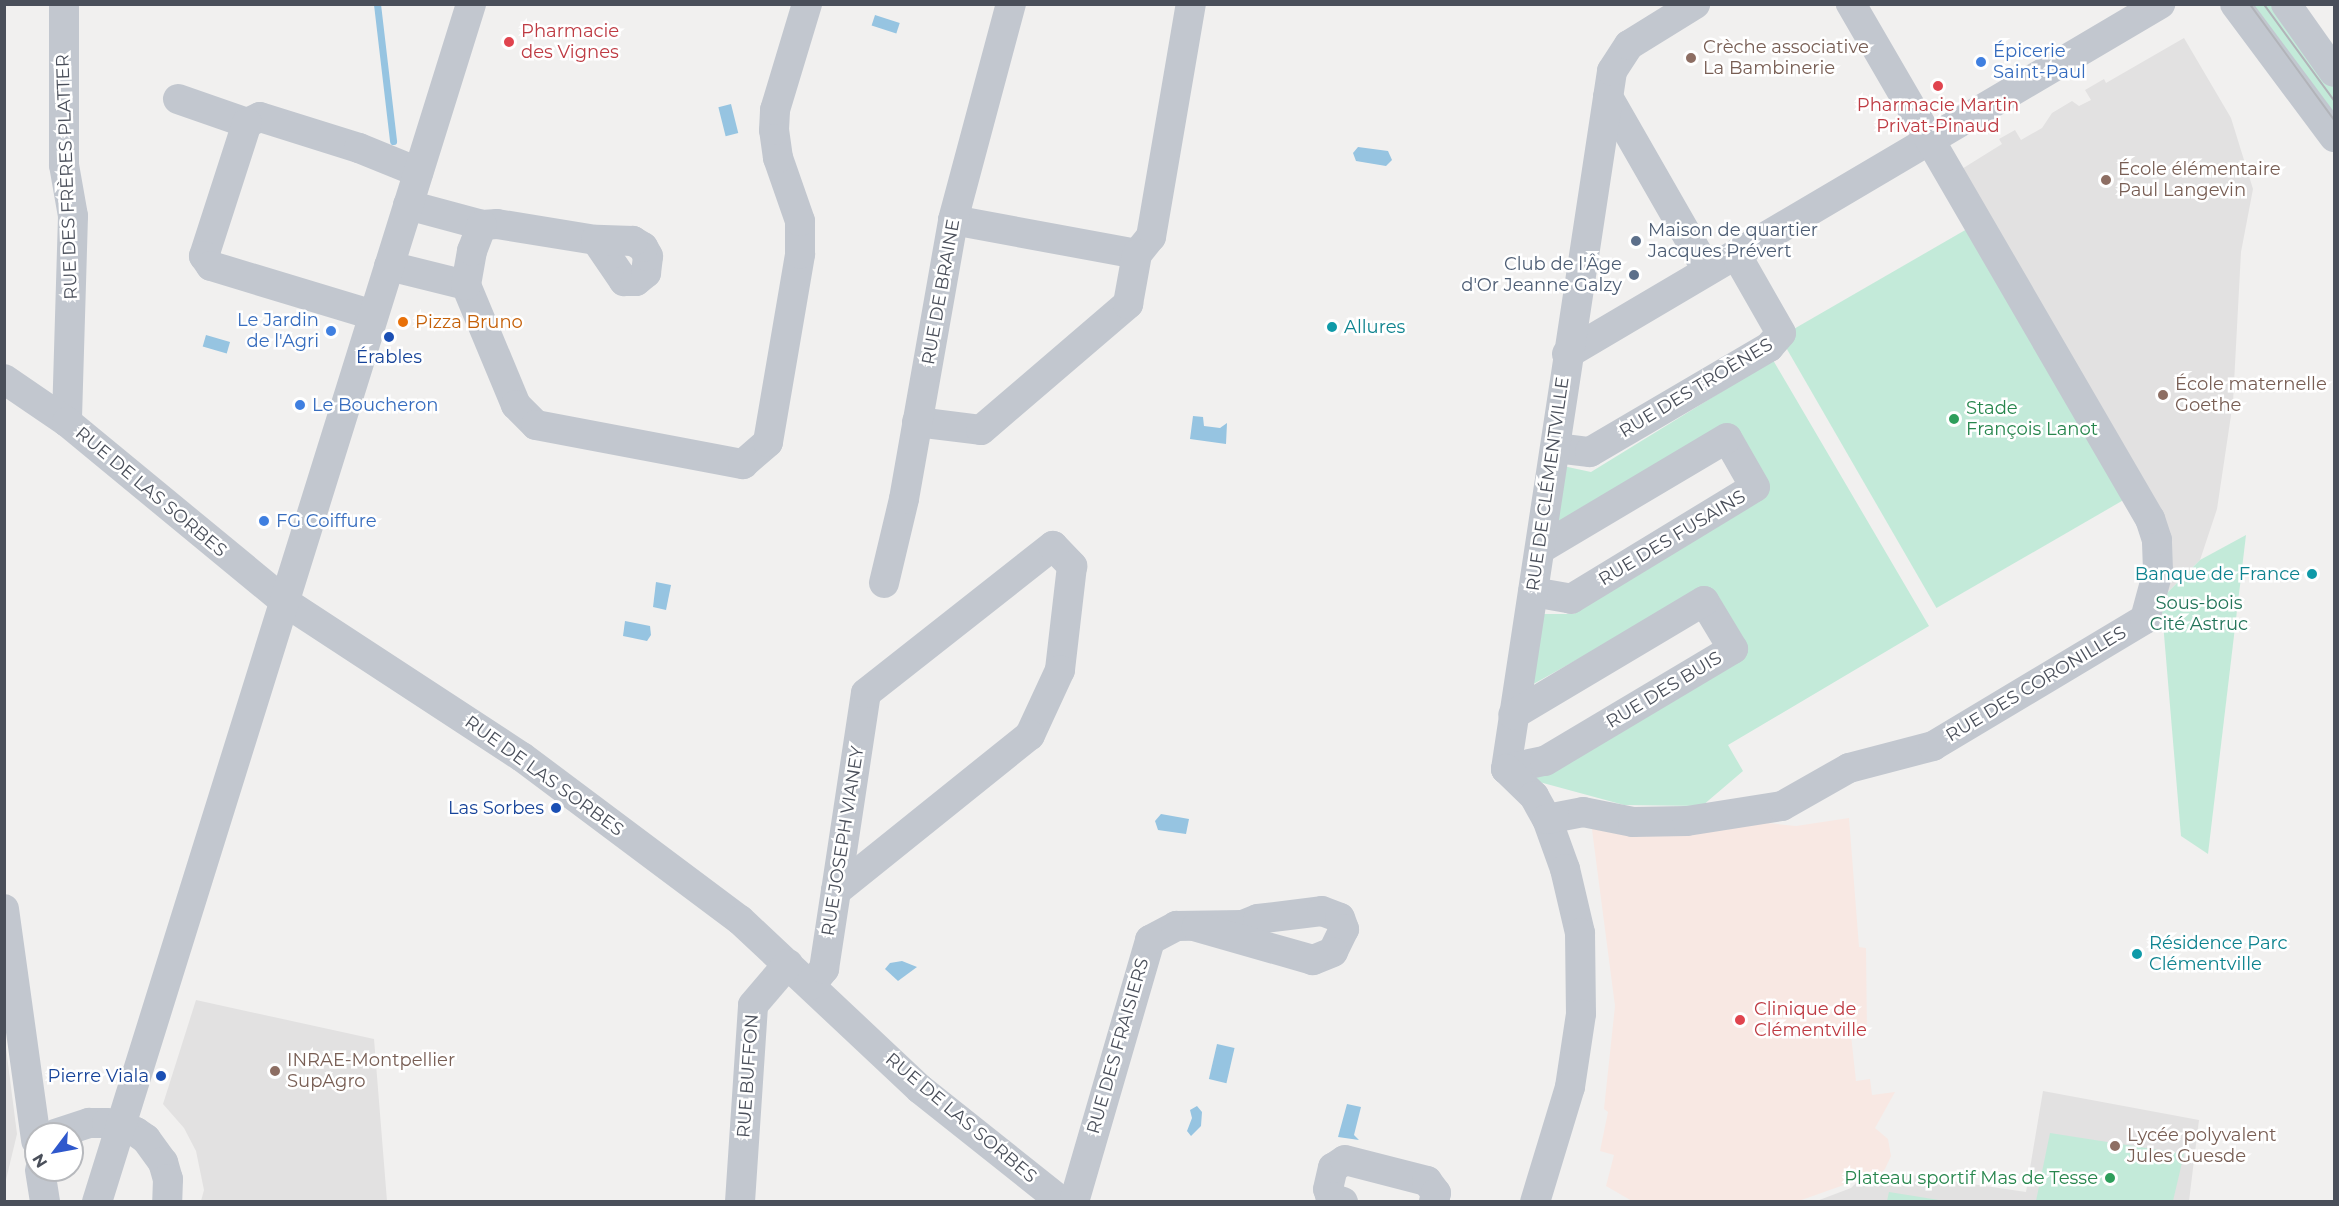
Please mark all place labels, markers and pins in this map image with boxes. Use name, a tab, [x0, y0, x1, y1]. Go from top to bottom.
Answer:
place label: Pharmacie des Vignes	[521, 21, 619, 63]
marker: Pharmacie des Vignes	[502, 35, 516, 49]
place label: Crèche associative La Bambinerie	[1703, 37, 1869, 80]
place label: Épicerie Saint-Paul	[1993, 41, 2086, 84]
marker: Crèche associative La Bambinerie	[1684, 51, 1698, 65]
marker: Épicerie Saint-Paul	[1974, 55, 1988, 69]
marker: Pharmacie Martin Privat-Pinaud	[1931, 79, 1945, 93]
place label: Pharmacie Martin Privat-Pinaud	[1857, 95, 2019, 138]
place label: École élémentaire Paul Langevin	[2118, 159, 2281, 201]
marker: École élémentaire Paul Langevin	[2099, 173, 2113, 187]
place label: Maison de quartier Jacques Prévert	[1648, 220, 1818, 262]
marker: Maison de quartier Jacques Prévert	[1629, 234, 1643, 248]
place label: Club de l'Âge d'Or Jeanne Galzy	[1461, 254, 1622, 296]
marker: Club de l'Âge d'Or Jeanne Galzy	[1627, 268, 1641, 282]
place label: Le Jardin de l'Agri	[237, 310, 319, 352]
place label: Pizza Bruno	[415, 311, 523, 333]
marker: Pizza Bruno	[396, 315, 410, 329]
place label: Allures	[1344, 316, 1405, 338]
marker: Allures	[1325, 320, 1339, 334]
marker: Le Jardin de l'Agri	[324, 324, 338, 338]
marker: Érables	[382, 330, 396, 344]
place label: Érables	[356, 346, 422, 368]
place label: École maternelle Goethe	[2175, 374, 2327, 416]
marker: École maternelle Goethe	[2156, 388, 2170, 402]
place label: Le Boucheron	[312, 394, 438, 416]
marker: Le Boucheron	[293, 398, 307, 412]
place label: Stade François Lanot	[1966, 398, 2098, 440]
marker: Stade François Lanot	[1947, 412, 1961, 426]
place label: FG Coiffure	[276, 510, 377, 532]
marker: FG Coiffure	[257, 514, 271, 528]
place label: Banque de France	[2135, 563, 2300, 585]
marker: Banque de France	[2305, 567, 2319, 581]
place label: Las Sorbes	[448, 797, 544, 819]
marker: Las Sorbes	[549, 801, 563, 815]
place label: Résidence Parc Clémentville	[2149, 933, 2288, 976]
marker: Résidence Parc Clémentville	[2130, 947, 2144, 961]
place label: Clinique de Clémentville	[1754, 999, 1867, 1042]
marker: Clinique de Clémentville	[1731, 1011, 1749, 1029]
place label: INRAE-Montpellier SupAgro	[287, 1050, 455, 1092]
marker: INRAE-Montpellier SupAgro	[268, 1064, 282, 1078]
place label: Pierre Viala	[48, 1065, 149, 1087]
marker: Pierre Viala	[154, 1069, 168, 1083]
place label: Lycée polyvalent Jules Guesde	[2127, 1125, 2277, 1168]
marker: Lycée polyvalent Jules Guesde	[2108, 1139, 2122, 1153]
place label: Plateau sportif Mas de Tesse	[1844, 1167, 2098, 1189]
marker: Plateau sportif Mas de Tesse	[2103, 1171, 2117, 1185]

